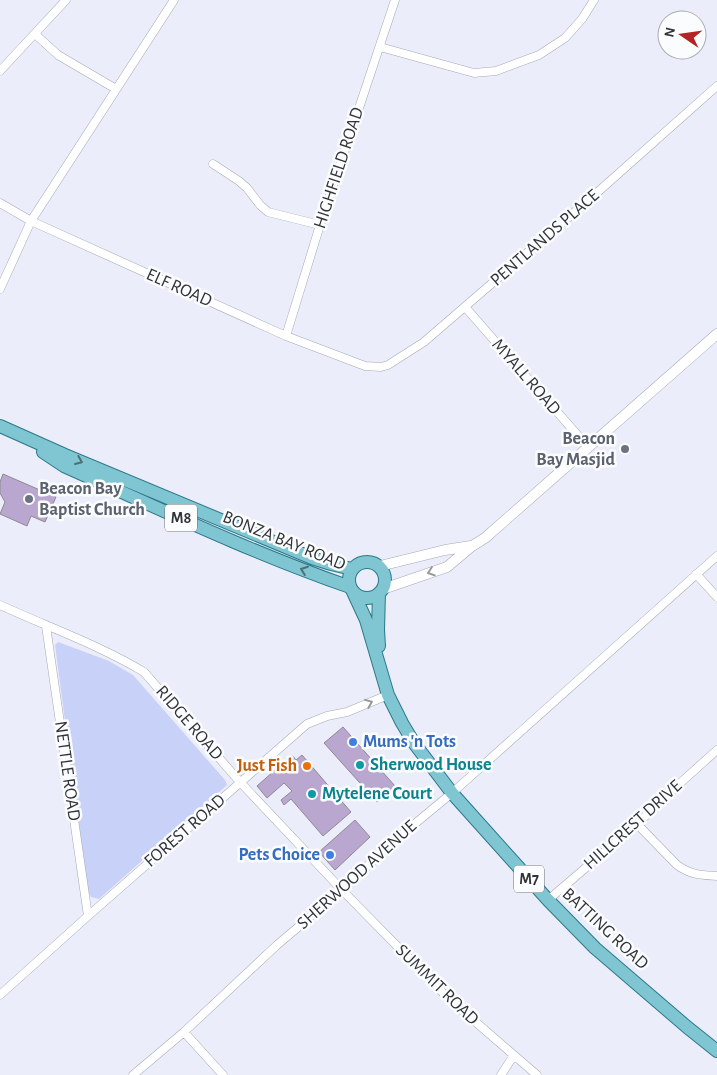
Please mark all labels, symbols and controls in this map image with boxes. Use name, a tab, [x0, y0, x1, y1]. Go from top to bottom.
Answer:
north arrow	[657, 10, 707, 60]
text: N	[662, 26, 678, 39]
street label: HIGHFIELD ROAD	[311, 105, 367, 231]
street label: PENTLANDS PLACE	[487, 186, 603, 290]
street label: ELF ROAD	[143, 266, 215, 310]
street label: MYALL ROAD	[488, 336, 564, 418]
place label: Beacon Bay Masjid	[536, 430, 616, 469]
marker: Beacon Bay Masjid	[619, 443, 631, 455]
one-way arrow	[74, 454, 83, 465]
place label: Beacon Bay Baptist Church	[39, 480, 145, 519]
marker: Beacon Bay Baptist Church	[23, 493, 35, 505]
road number: M8	[165, 504, 197, 532]
street label: BONZA BAY ROAD	[220, 508, 348, 574]
one-way arrow	[300, 566, 309, 576]
one-way arrow	[428, 566, 436, 576]
street label: RIDGE ROAD	[152, 682, 226, 764]
one-way arrow	[365, 699, 373, 709]
street label: NETTLE ROAD	[51, 720, 83, 822]
place label: Mums 'n Tots	[363, 733, 456, 751]
marker: Mums 'n Tots	[347, 736, 359, 748]
place label: Sherwood House	[370, 756, 492, 774]
place label: Just Fish	[237, 757, 297, 775]
marker: Sherwood House	[354, 759, 366, 771]
marker: Just Fish	[301, 760, 313, 772]
street label: HILLCREST DRIVE	[581, 776, 686, 873]
place label: Mytelene Court	[322, 785, 432, 803]
marker: Mytelene Court	[306, 788, 318, 800]
street label: FOREST ROAD	[141, 791, 229, 871]
street label: SHERWOOD AVENUE	[294, 817, 420, 933]
place label: Pets Choice	[238, 846, 320, 864]
marker: Pets Choice	[324, 849, 336, 861]
road number: M7	[514, 866, 544, 892]
street label: BATTING ROAD	[559, 885, 651, 973]
street label: SUMMIT ROAD	[392, 941, 482, 1029]

